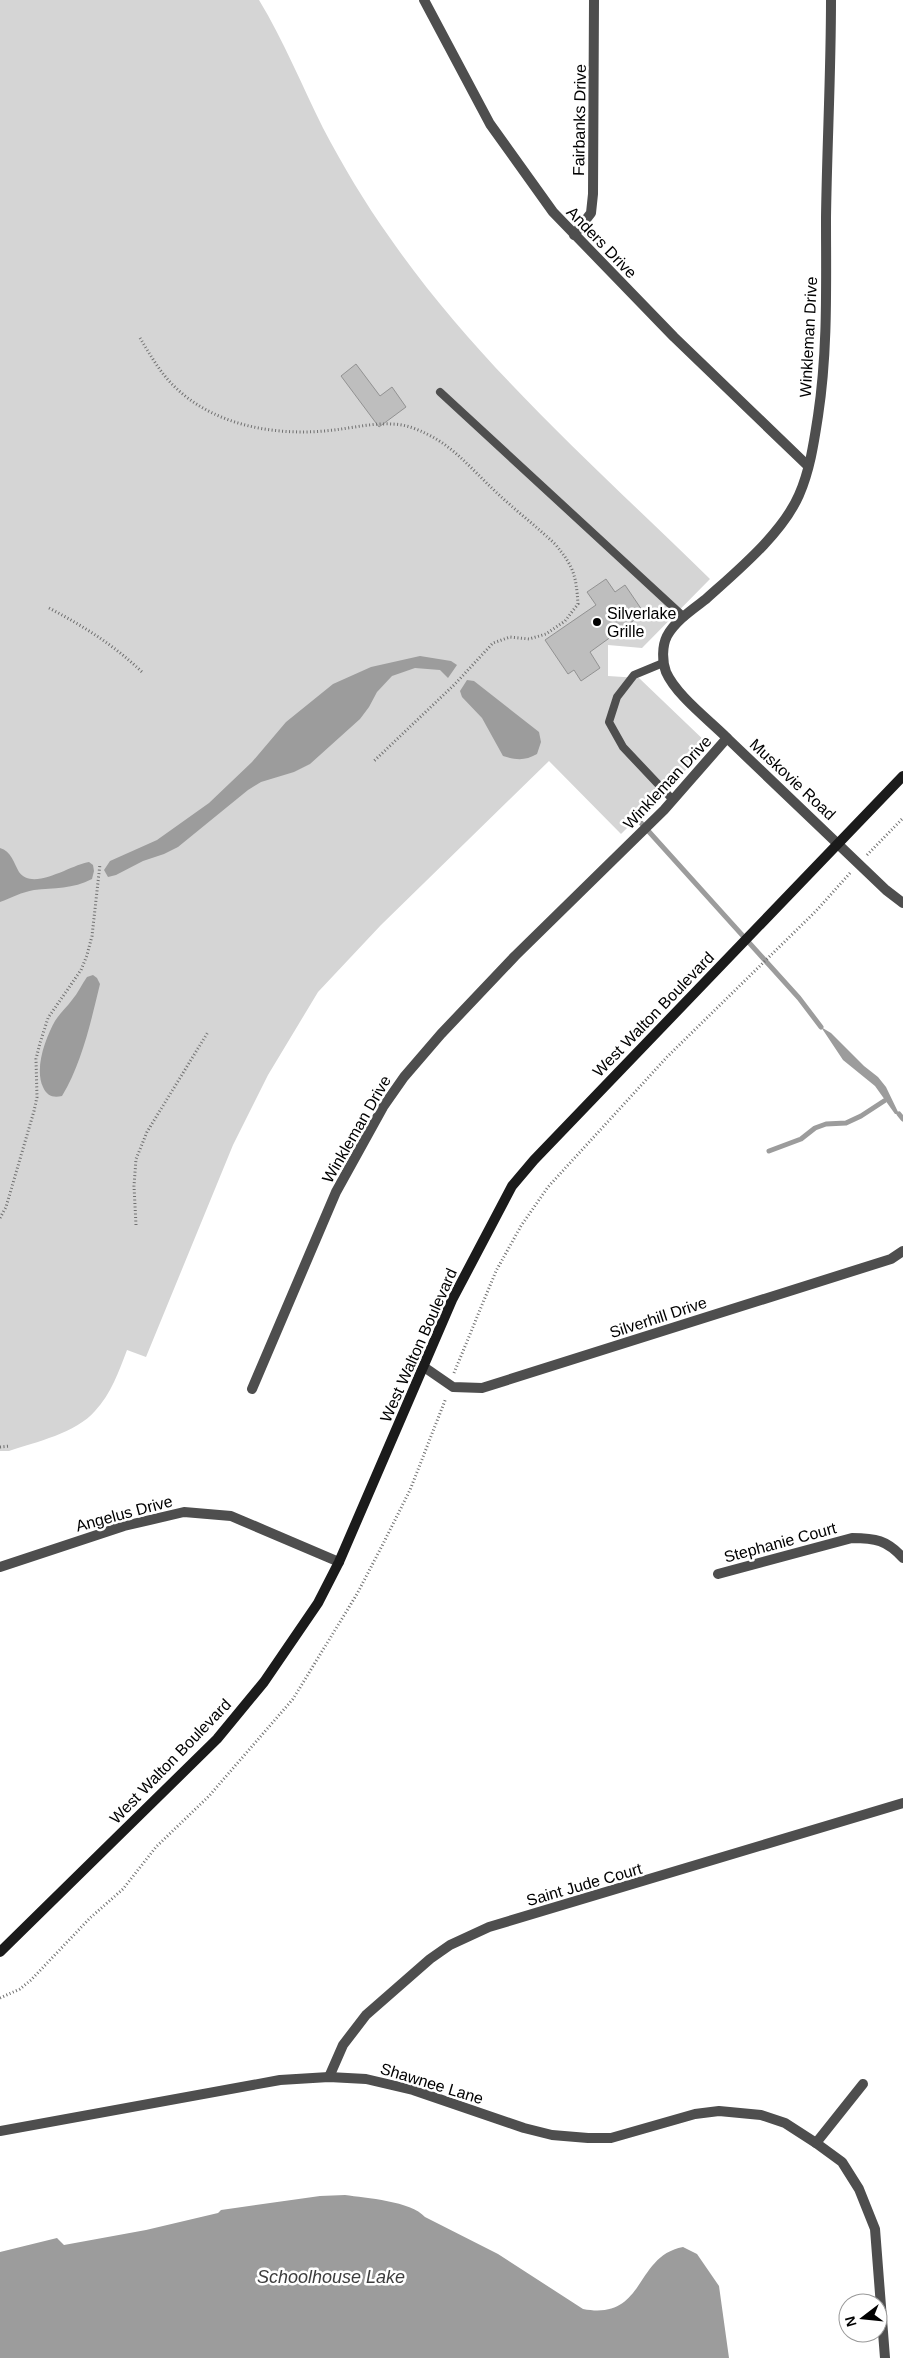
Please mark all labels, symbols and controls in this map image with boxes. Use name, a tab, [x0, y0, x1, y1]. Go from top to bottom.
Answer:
street label: Fairbanks Drive	[570, 64, 589, 176]
street label: Anders Drive	[563, 203, 640, 282]
street label: Winkleman Drive	[797, 276, 820, 398]
place label: Silverlake Grille	[607, 605, 676, 640]
marker: Silverlake Grille	[591, 616, 603, 628]
street label: Winkleman Drive	[620, 732, 715, 832]
street label: Muskovie Road	[747, 736, 839, 823]
street label: West Walton Boulevard	[589, 949, 717, 1080]
street label: Winkleman Drive	[319, 1073, 394, 1186]
street label: West Walton Boulevard	[377, 1266, 460, 1425]
street label: Silverhill Drive	[607, 1294, 709, 1341]
street label: Angelus Drive	[74, 1492, 175, 1535]
street label: Stephanie Court	[722, 1519, 839, 1566]
street label: West Walton Boulevard	[106, 1696, 234, 1827]
street label: Saint Jude Court	[525, 1860, 644, 1909]
street label: Shawnee Lane	[378, 2060, 485, 2107]
water label: Schoolhouse Lake	[257, 2267, 405, 2287]
north arrow	[838, 2293, 888, 2343]
text: N	[841, 2315, 860, 2329]

